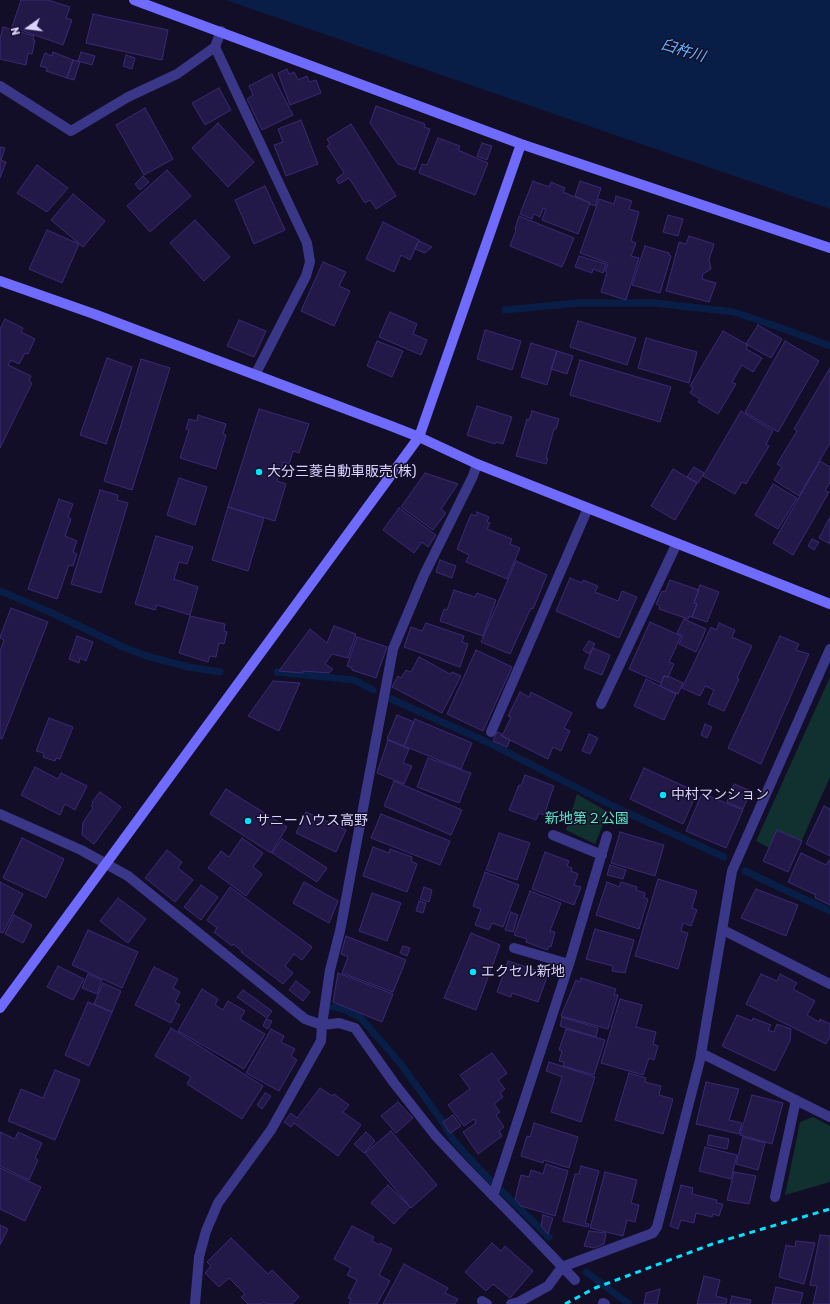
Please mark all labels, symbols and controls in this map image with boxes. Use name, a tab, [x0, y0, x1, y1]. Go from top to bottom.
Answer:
north arrow	[8, 8, 48, 48]
text: N	[9, 26, 23, 36]
water label: 臼杵川	[659, 36, 707, 66]
place label: 大分三菱自動車販売(株)	[267, 464, 416, 480]
marker: 大分三菱自動車販売(株)	[254, 467, 264, 477]
place label: 中村マンション	[671, 787, 769, 803]
marker: 中村マンション	[658, 790, 668, 800]
park label: 新地第２公園	[545, 811, 629, 827]
place label: サニーハウス高野	[256, 813, 368, 829]
marker: サニーハウス高野	[243, 816, 253, 826]
place label: エクセル新地	[481, 964, 565, 980]
marker: エクセル新地	[468, 967, 478, 977]

